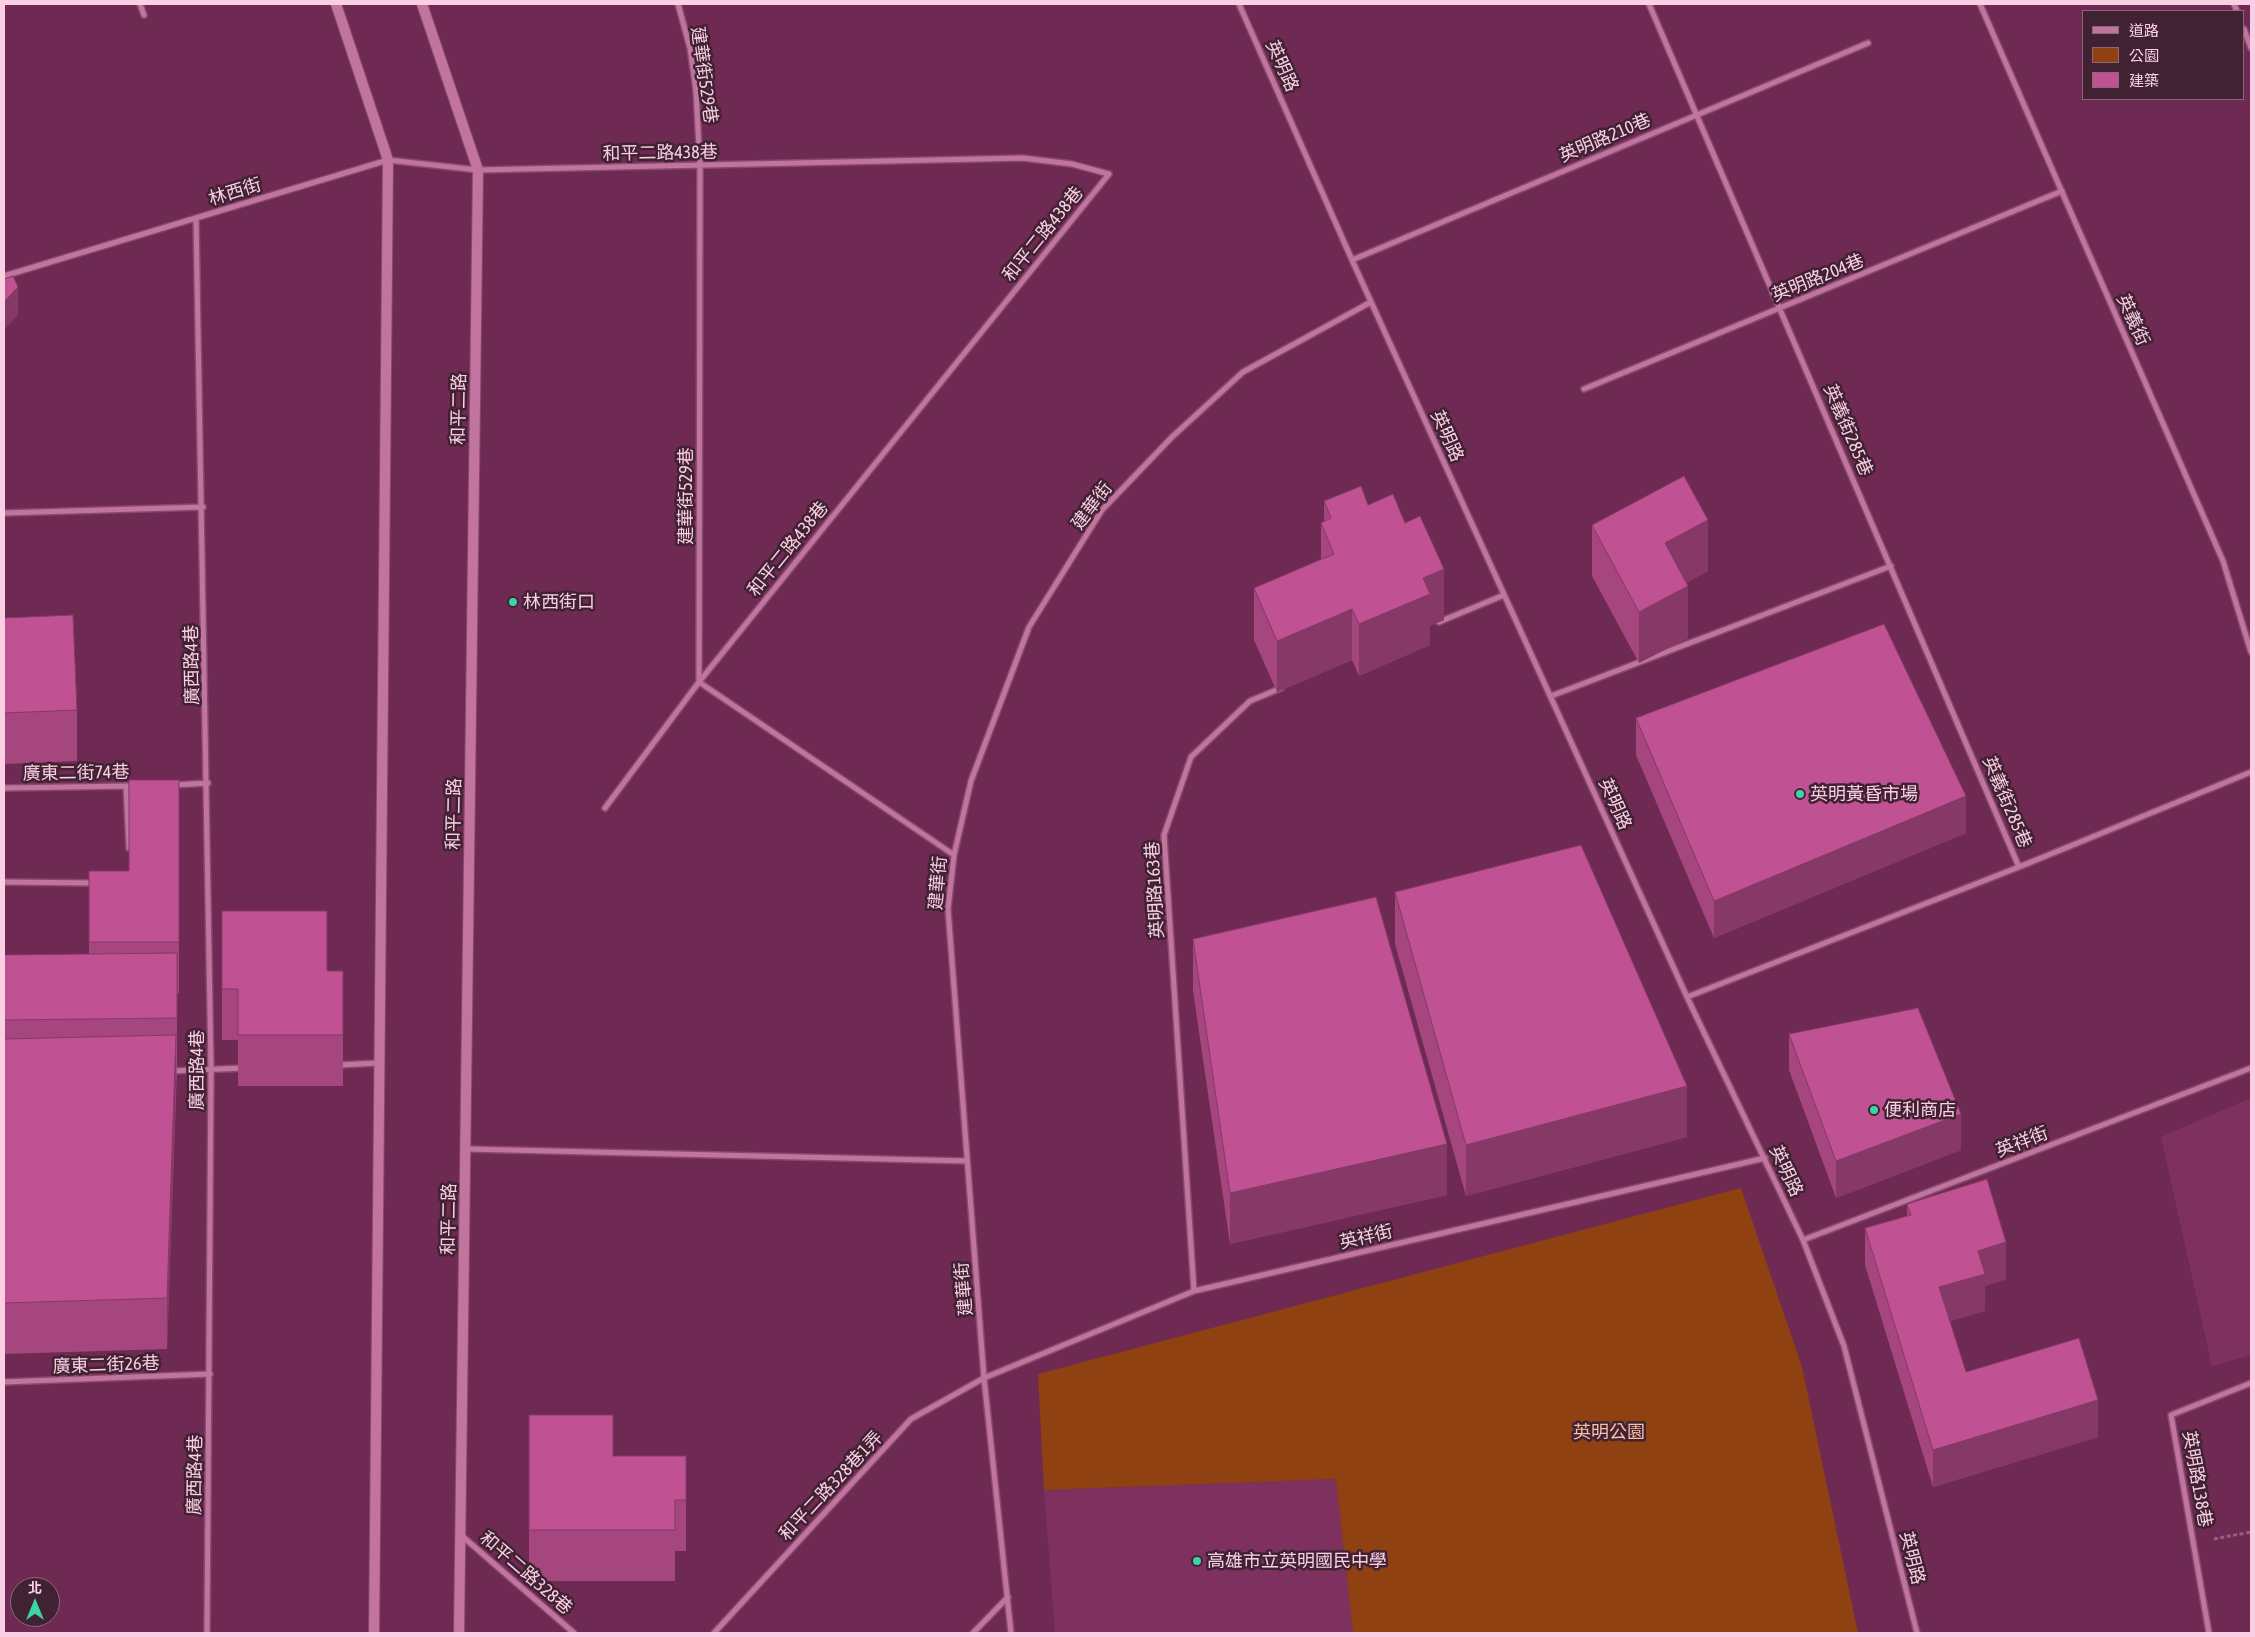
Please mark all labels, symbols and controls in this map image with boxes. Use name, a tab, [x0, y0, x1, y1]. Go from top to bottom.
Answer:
legend	[2082, 10, 2245, 100]
text: 道路	[2129, 22, 2159, 39]
street label: 建華街529巷	[687, 25, 721, 125]
street label: 英明路	[1261, 37, 1303, 95]
text: 公園	[2129, 47, 2159, 64]
text: 建築	[2129, 72, 2159, 89]
street label: 英明路210巷	[1556, 109, 1654, 167]
street label: 和平二路438巷	[602, 141, 718, 165]
street label: 林西街	[206, 174, 264, 210]
street label: 和平二路438巷	[998, 182, 1088, 286]
street label: 英明路204巷	[1769, 250, 1867, 306]
street label: 英義街	[2112, 291, 2154, 349]
street label: 和平二路	[448, 373, 470, 445]
street label: 英義街285巷	[1819, 381, 1877, 479]
street label: 英明路	[1426, 407, 1468, 465]
street label: 建華街529巷	[675, 447, 697, 545]
street label: 建華街	[1067, 478, 1117, 534]
street label: 和平二路438巷	[743, 497, 833, 601]
place label: 林西街口	[523, 591, 595, 613]
marker: 林西街口	[507, 596, 519, 608]
street label: 廣西路4巷	[180, 625, 204, 705]
street label: 英義街285巷	[1978, 753, 2036, 851]
street label: 廣東二街74巷	[22, 761, 130, 785]
street label: 英明路	[1594, 775, 1636, 833]
street label: 和平二路	[443, 778, 465, 850]
place label: 英明黃昏市場	[1810, 783, 1918, 805]
marker: 英明黃昏市場	[1794, 788, 1806, 800]
street label: 英明路163巷	[1142, 841, 1168, 939]
street label: 建華街	[925, 855, 951, 911]
street label: 廣西路4巷	[186, 1030, 208, 1110]
place label: 便利商店	[1884, 1099, 1956, 1121]
marker: 便利商店	[1868, 1104, 1880, 1116]
street label: 英祥街	[1993, 1122, 2051, 1162]
street label: 英明路	[1765, 1142, 1807, 1200]
street label: 和平二路	[438, 1183, 460, 1255]
street label: 英祥街	[1337, 1220, 1395, 1254]
street label: 建華街	[951, 1261, 977, 1317]
street label: 廣東二街26巷	[52, 1352, 160, 1378]
park label: 英明公園	[1573, 1421, 1645, 1443]
street label: 和平二路328巷1弄	[775, 1427, 887, 1545]
street label: 英明路138巷	[2178, 1429, 2216, 1529]
street label: 廣西路4巷	[183, 1435, 207, 1515]
street label: 和平二路328巷	[475, 1527, 577, 1619]
street label: 英明路	[1895, 1529, 1929, 1587]
place label: 高雄市立英明國民中學	[1207, 1550, 1387, 1572]
marker: 高雄市立英明國民中學	[1191, 1555, 1203, 1567]
north arrow	[10, 1577, 60, 1627]
text: 北	[28, 1580, 42, 1596]

